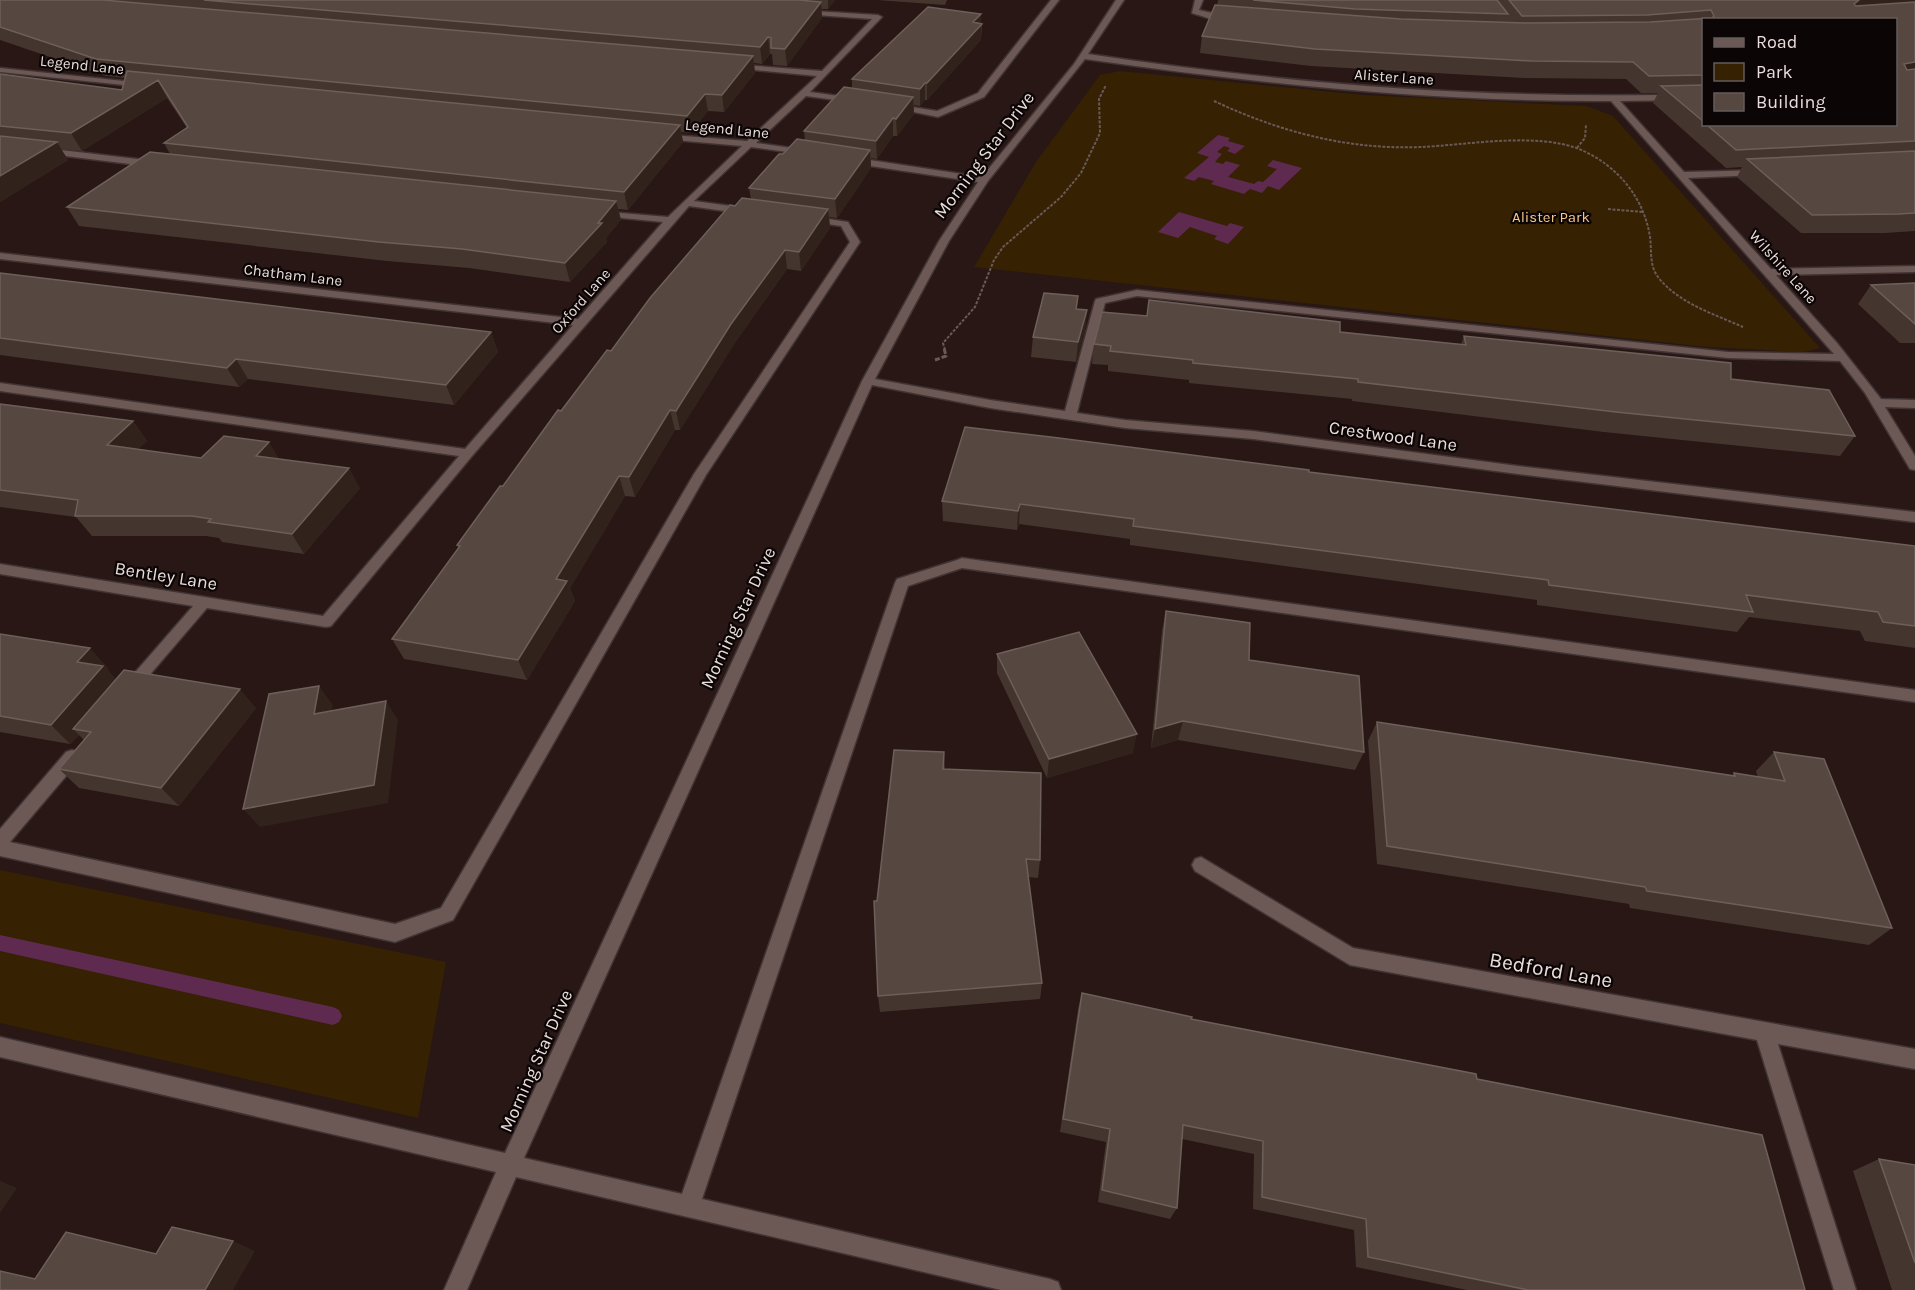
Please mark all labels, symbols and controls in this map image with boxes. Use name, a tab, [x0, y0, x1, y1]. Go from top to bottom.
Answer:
legend	[1702, 18, 1897, 126]
text: Road	[1756, 31, 1797, 53]
street label: Legend Lane	[39, 52, 125, 78]
text: Park	[1756, 61, 1793, 83]
street label: Alister Lane	[1354, 65, 1434, 89]
street label: Morning Star Drive	[929, 87, 1039, 223]
text: Building	[1756, 91, 1826, 113]
street label: Legend Lane	[684, 116, 770, 142]
park label: Alister Park	[1512, 208, 1590, 226]
street label: Wilshire Lane	[1745, 227, 1821, 307]
street label: Chatham Lane	[243, 260, 343, 290]
street label: Oxford Lane	[548, 265, 614, 337]
street label: Crestwood Lane	[1328, 416, 1458, 456]
street label: Morning Star Drive	[696, 544, 780, 692]
street label: Bentley Lane	[113, 557, 219, 595]
street label: Bedford Lane	[1487, 947, 1615, 993]
street label: Morning Star Drive	[495, 986, 577, 1136]

